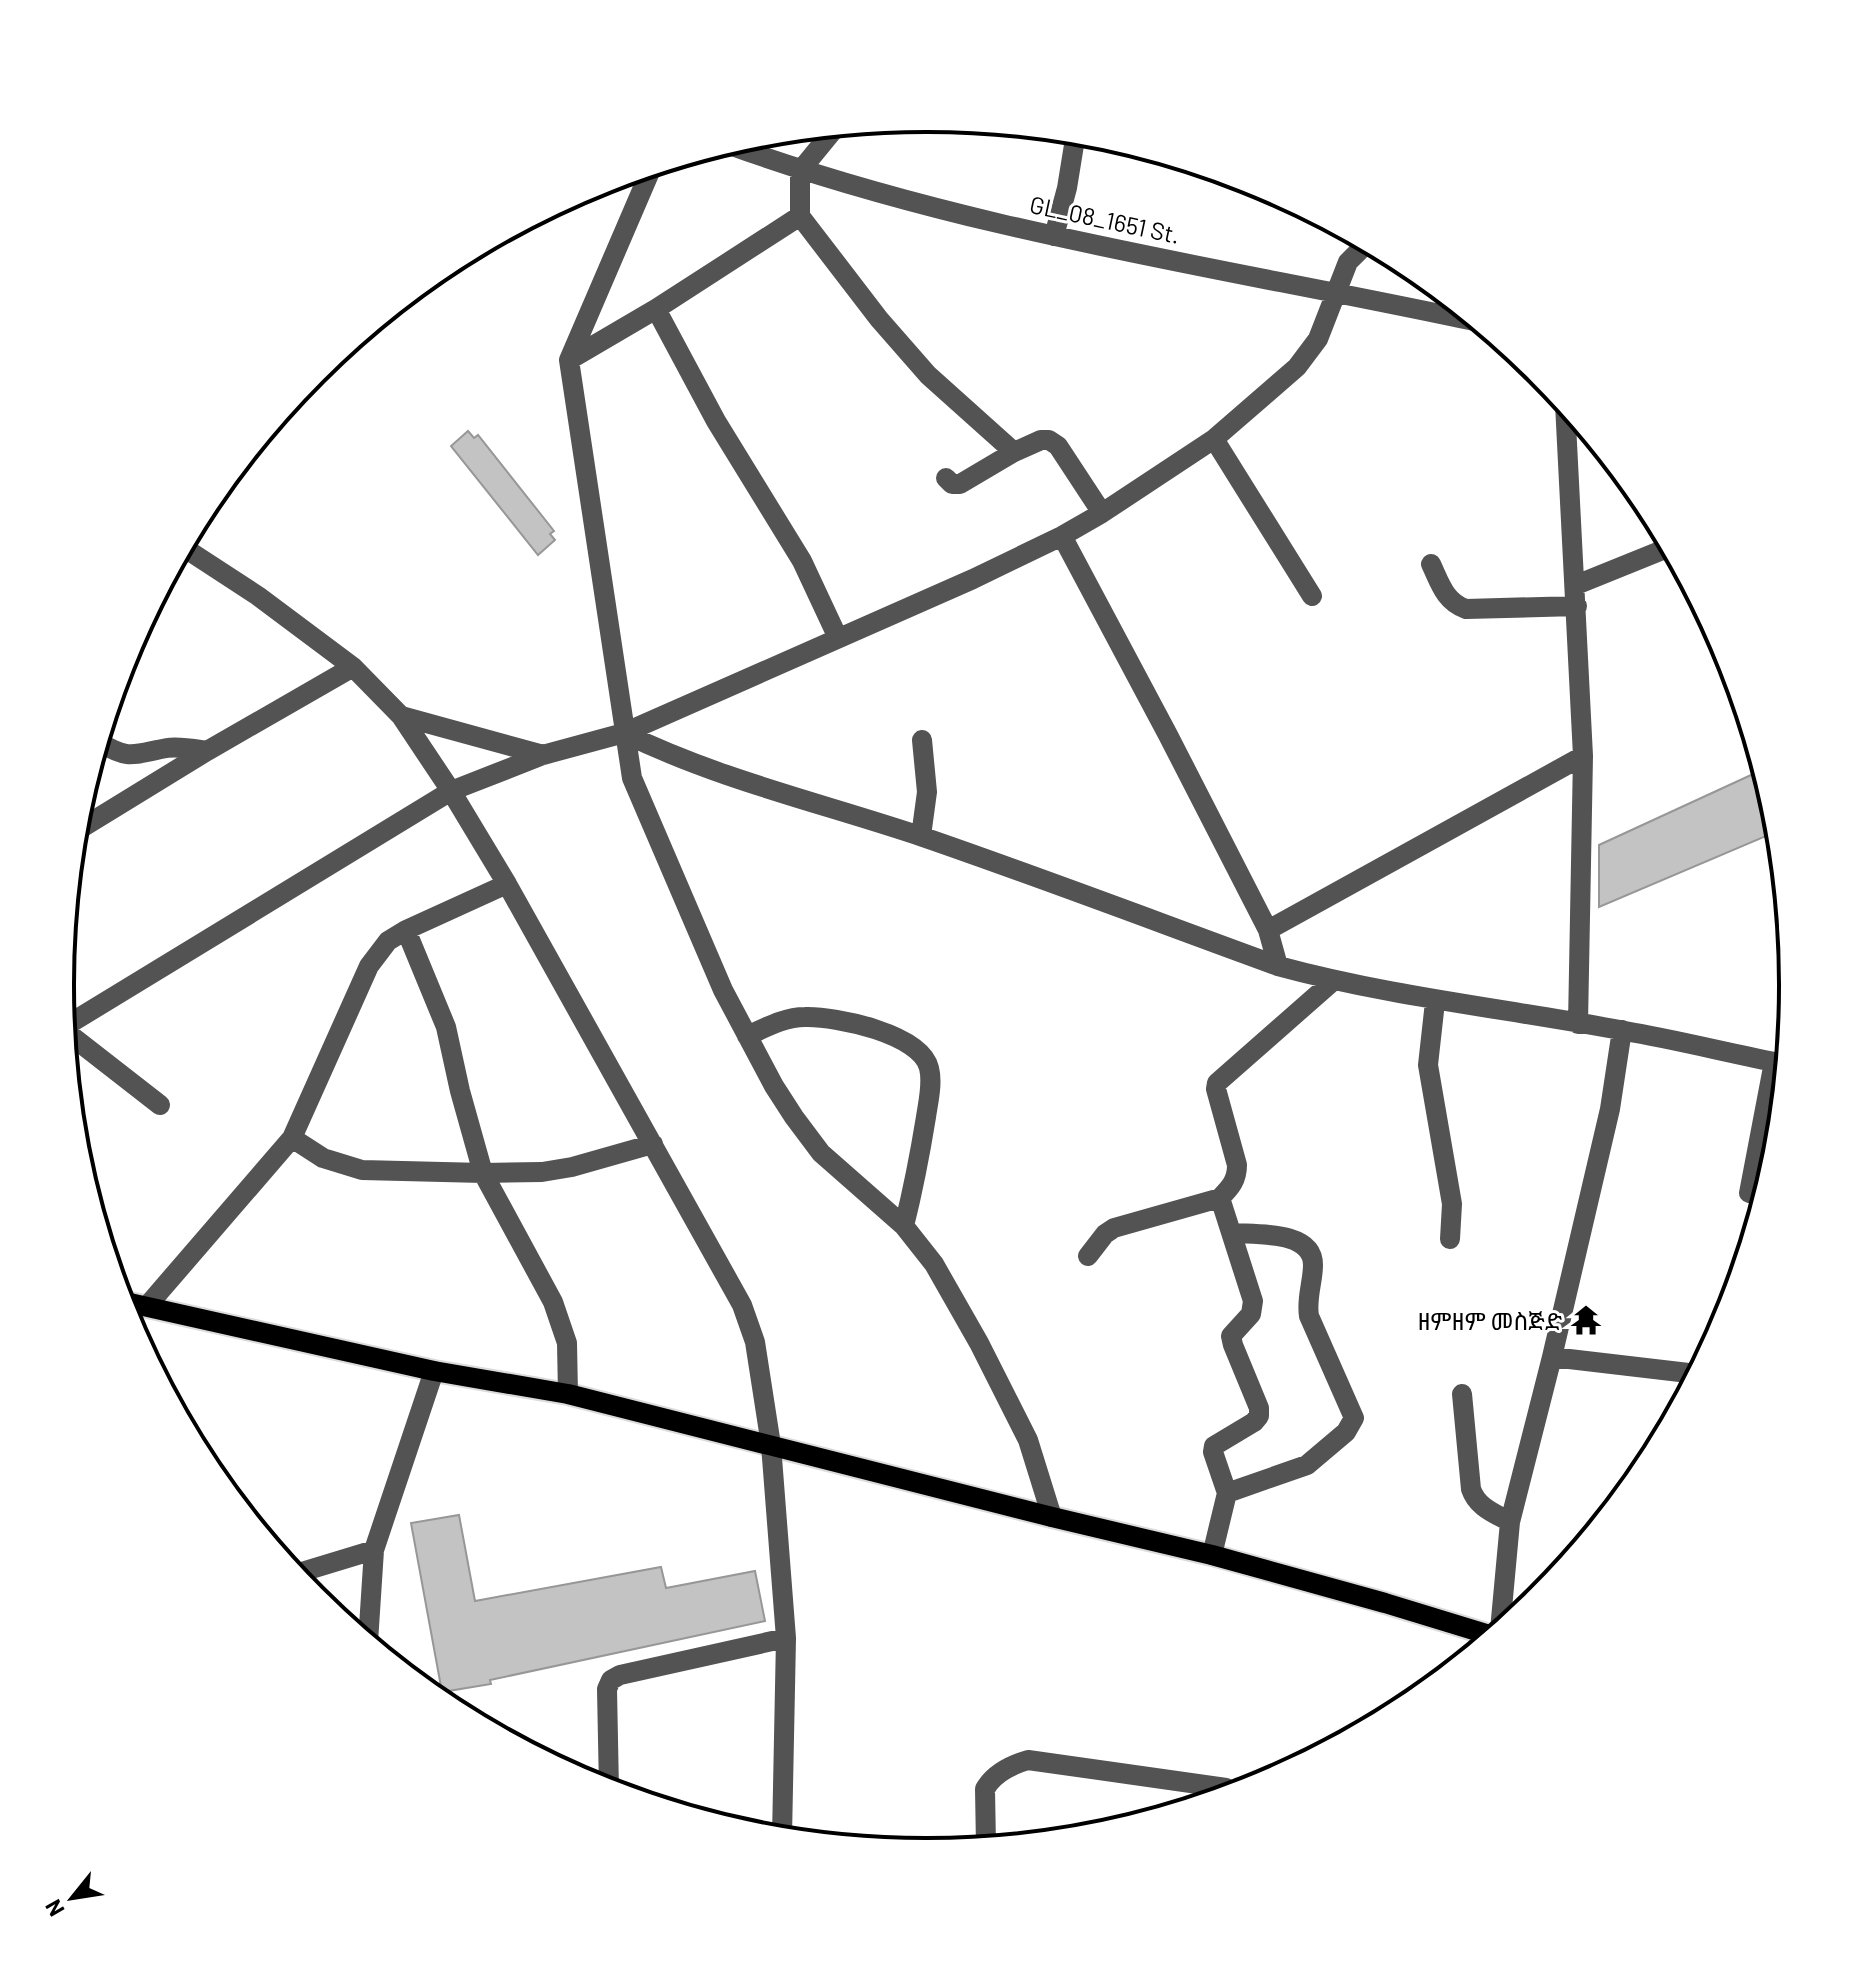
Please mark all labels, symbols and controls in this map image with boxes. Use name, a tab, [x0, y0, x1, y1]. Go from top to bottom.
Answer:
street label: GL_08_1651 St.	[1027, 189, 1183, 249]
temple icon: ዘምዘም መስጅድ	[1569, 1303, 1603, 1337]
place label: ዘምዘም መስጅድ	[1417, 1306, 1562, 1335]
north arrow	[32, 1858, 112, 1938]
text: N	[39, 1896, 69, 1921]

